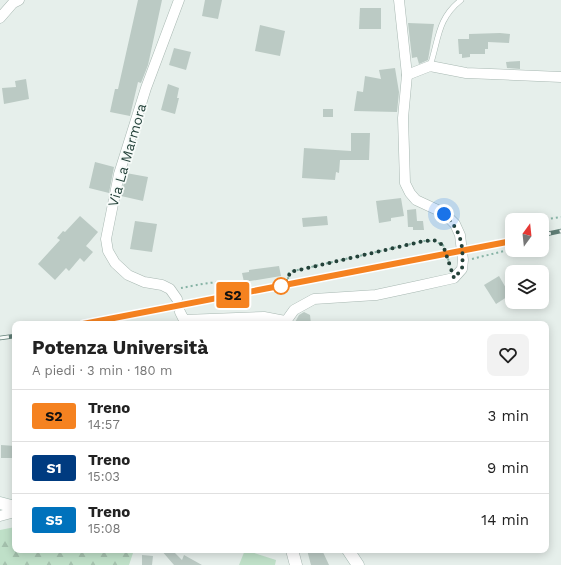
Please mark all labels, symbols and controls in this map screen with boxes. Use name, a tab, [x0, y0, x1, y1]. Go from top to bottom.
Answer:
street label: Via La Marmora	[105, 101, 149, 208]
your location	[434, 204, 454, 224]
north arrow	[505, 213, 549, 257]
map controls	[505, 213, 549, 309]
button: layers	[505, 265, 549, 309]
unlabelled marker	[272, 277, 290, 295]
line badge: S2	[215, 282, 251, 308]
text: S2	[224, 287, 242, 303]
button: heart	[487, 334, 529, 376]
text: Potenza Università	[32, 336, 208, 359]
text: A piedi · 3 min · 180 m	[32, 363, 172, 378]
text: Treno	[88, 399, 130, 417]
text: 3 min	[488, 407, 529, 425]
text: S2	[45, 408, 63, 424]
text: 14:57	[88, 417, 120, 432]
text: Treno	[88, 451, 130, 469]
text: 9 min	[487, 459, 529, 477]
text: S1	[46, 460, 62, 476]
text: 15:03	[88, 469, 120, 484]
text: Treno	[88, 503, 130, 521]
text: 14 min	[481, 511, 529, 529]
text: S5	[45, 512, 63, 528]
text: 15:08	[88, 521, 121, 536]

